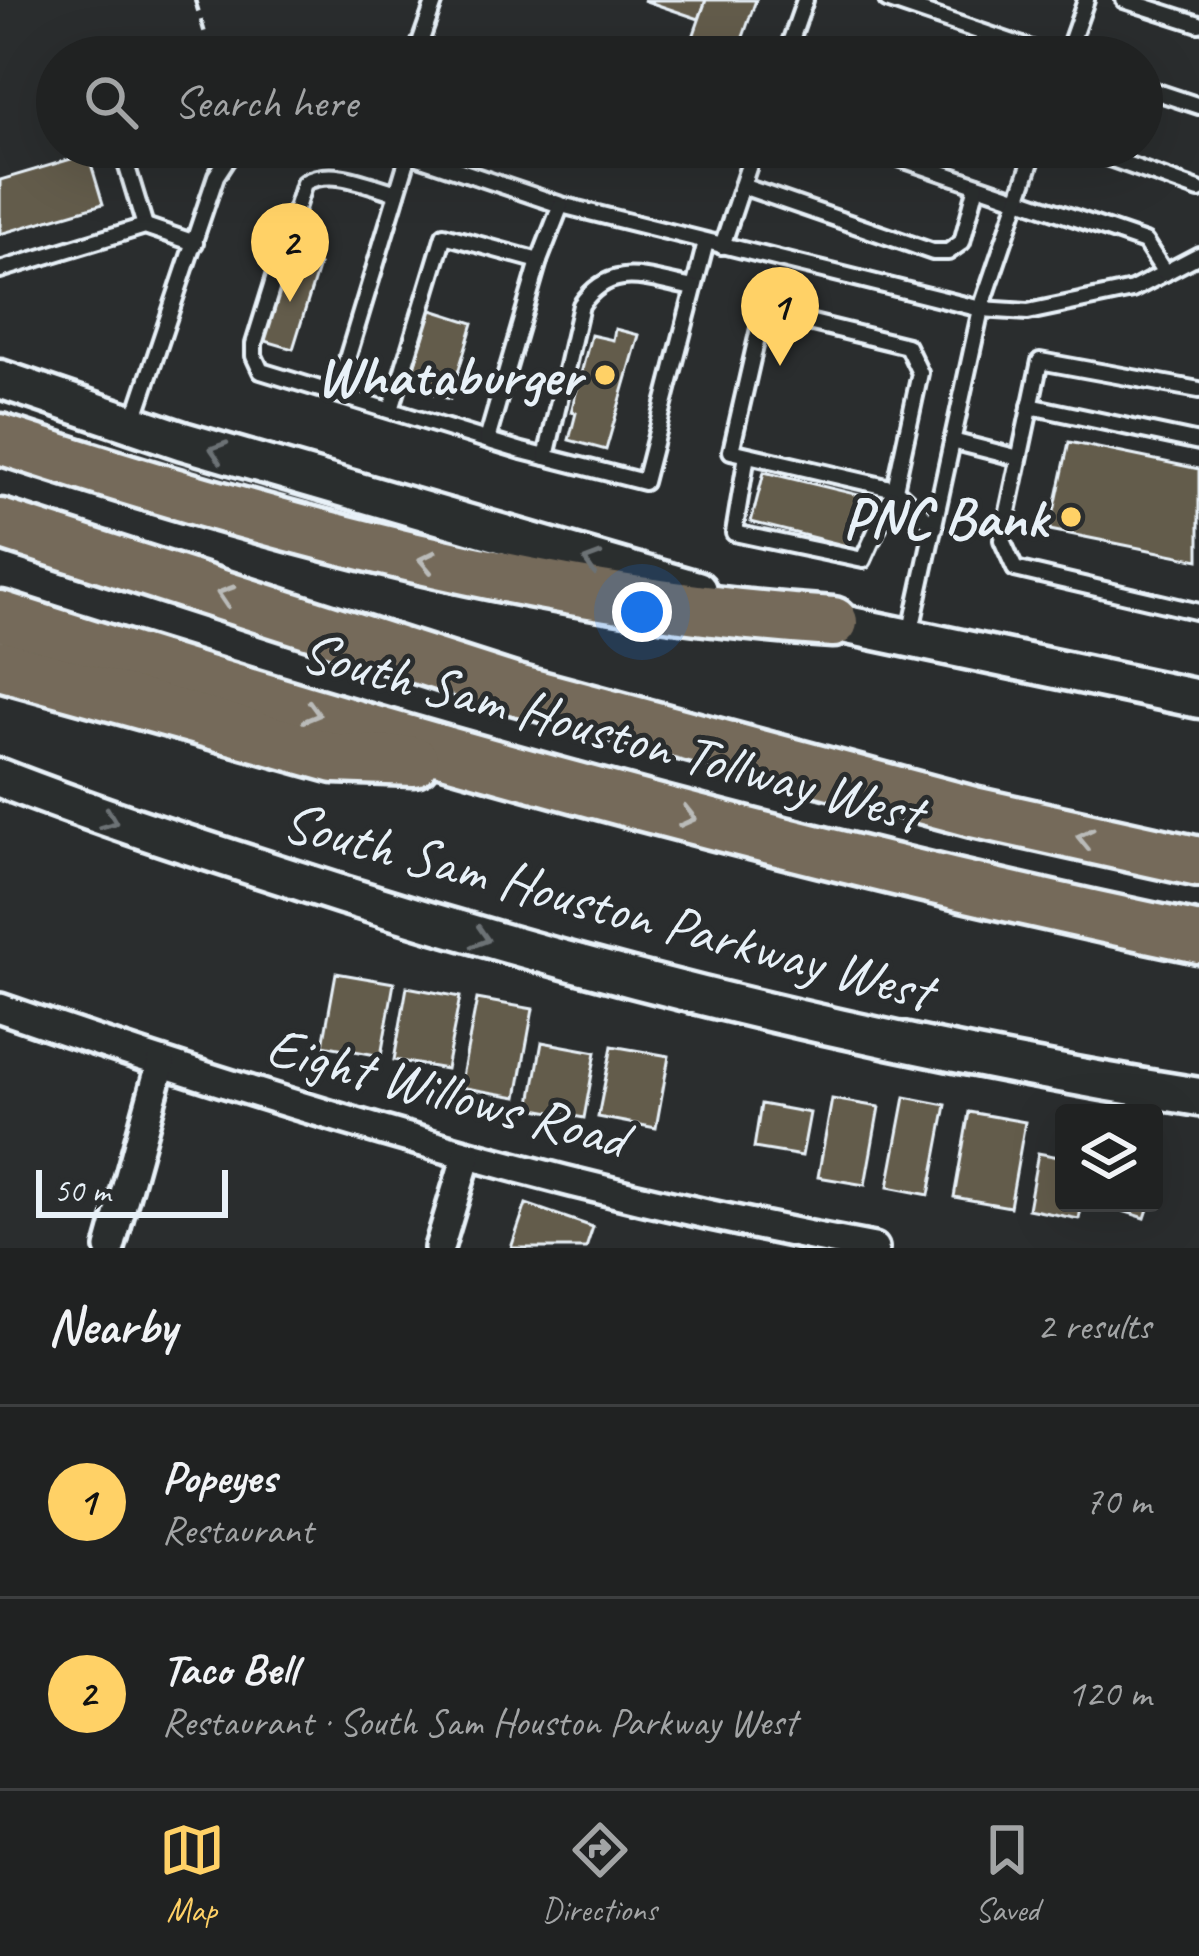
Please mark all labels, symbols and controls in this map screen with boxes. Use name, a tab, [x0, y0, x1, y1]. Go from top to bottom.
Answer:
search box	[36, 36, 1163, 168]
icon: search	[78, 69, 144, 135]
text: Search here	[174, 74, 357, 131]
pin: 2	[251, 203, 329, 302]
pin: 1	[741, 267, 819, 366]
place label: Whataburger	[316, 340, 586, 412]
marker: Whataburger	[592, 362, 618, 388]
one-way arrow	[208, 440, 229, 465]
place label: PNC Bank	[843, 482, 1052, 554]
marker: PNC Bank	[1058, 504, 1084, 530]
one-way arrow	[417, 549, 437, 574]
one-way arrow	[582, 551, 603, 576]
your location	[612, 582, 672, 642]
one-way arrow	[215, 584, 236, 609]
street label: South Sam Houston Tollway West	[294, 615, 936, 851]
one-way arrow	[302, 698, 322, 723]
street label: South Sam Houston Parkway West	[275, 785, 947, 1029]
one-way arrow	[678, 802, 698, 827]
one-way arrow	[97, 806, 118, 831]
one-way arrow	[1075, 826, 1095, 851]
one-way arrow	[470, 923, 491, 948]
street label: Eight Willows Road	[259, 1009, 642, 1177]
map controls	[1055, 1104, 1163, 1212]
button: layers	[1055, 1104, 1163, 1212]
scale bar	[36, 1164, 228, 1217]
text: 50 m	[54, 1170, 110, 1212]
text: Nearby	[48, 1294, 176, 1358]
text: 2 results	[1037, 1302, 1151, 1351]
text: Popeyes	[162, 1449, 276, 1506]
text: 1	[78, 1477, 96, 1526]
text: 70 m	[1085, 1477, 1151, 1526]
text: Restaurant	[162, 1506, 313, 1555]
text: Taco Bell	[162, 1641, 297, 1698]
text: 2	[78, 1669, 96, 1718]
text: 120 m	[1067, 1669, 1151, 1718]
text: Restaurant · South Sam Houston Parkway West	[162, 1698, 797, 1747]
tab: Map	[159, 1817, 225, 1931]
tab: Directions	[542, 1817, 657, 1931]
tab: Saved	[974, 1817, 1040, 1931]

